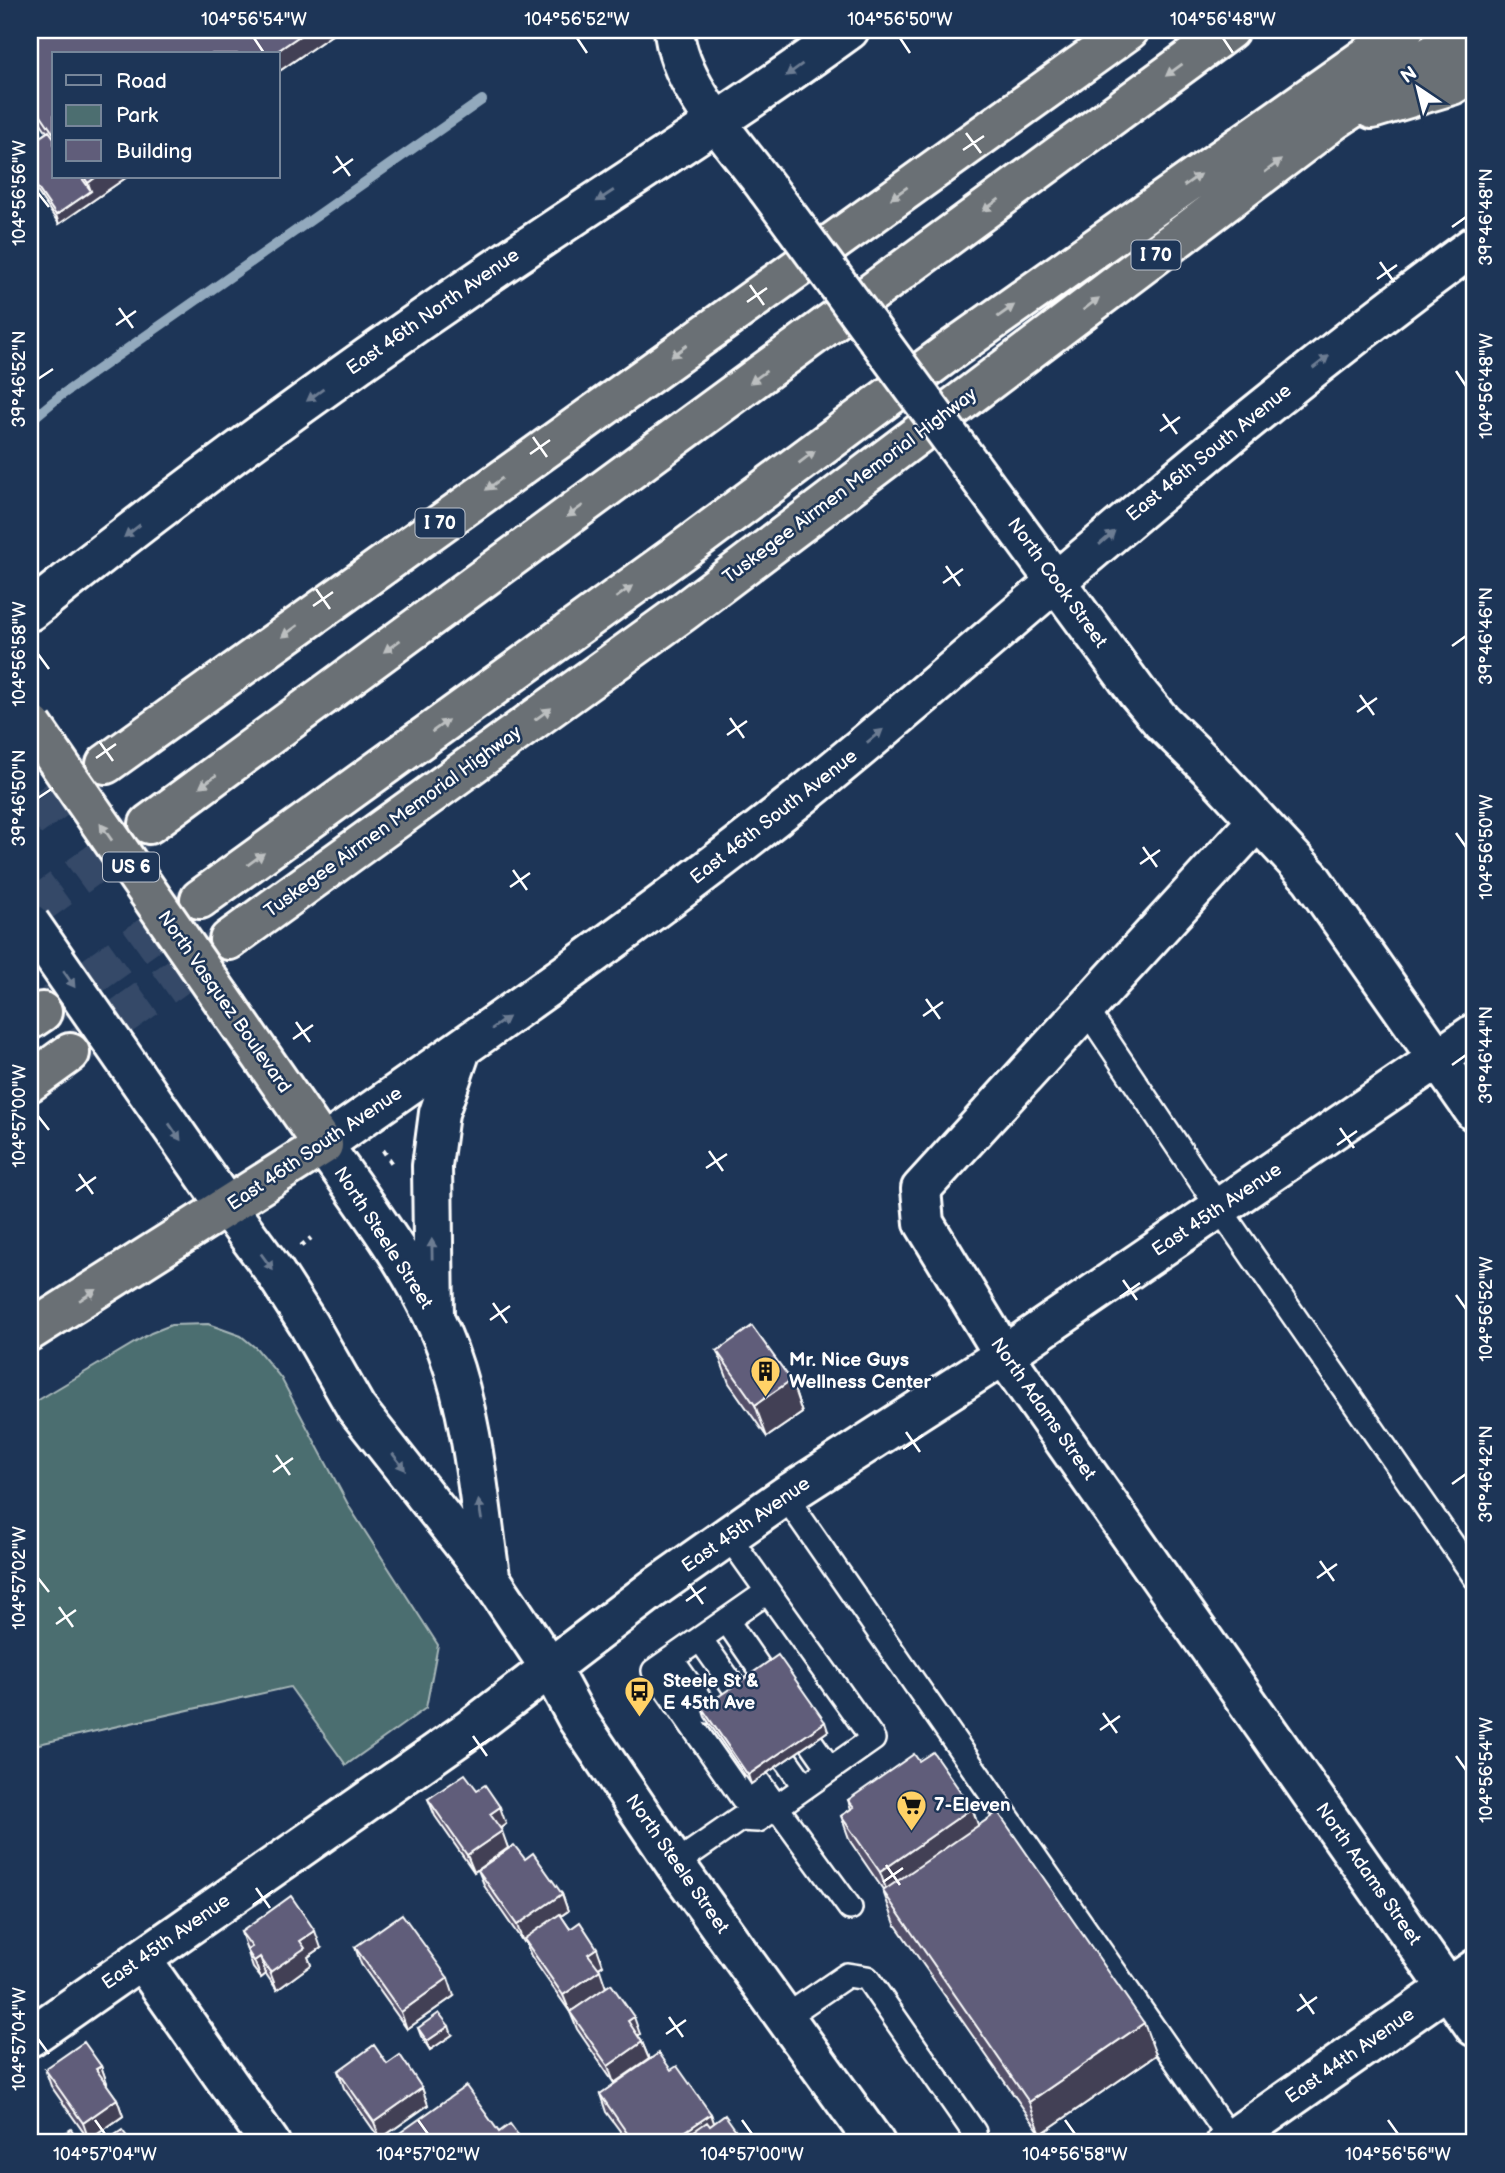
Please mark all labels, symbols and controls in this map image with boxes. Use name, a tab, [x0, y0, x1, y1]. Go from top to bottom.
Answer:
text: 104°56'54"W	[201, 9, 308, 30]
text: 104°56'52"W	[524, 9, 630, 30]
text: 104°56'50"W	[847, 9, 953, 30]
text: 104°56'48"W	[1170, 9, 1277, 30]
legend	[52, 52, 280, 178]
north arrow	[1382, 52, 1452, 122]
text: N	[1397, 62, 1422, 89]
one-way arrow	[785, 63, 803, 77]
one-way arrow	[1165, 63, 1183, 77]
text: Road	[116, 69, 167, 94]
text: Park	[116, 103, 159, 128]
text: 104°56'56"W	[9, 139, 30, 246]
text: Building	[116, 139, 192, 164]
one-way arrow	[1264, 160, 1282, 174]
text: 39°46'48"N	[1476, 168, 1497, 266]
one-way arrow	[1183, 173, 1201, 187]
one-way arrow	[890, 186, 908, 200]
one-way arrow	[595, 190, 614, 203]
one-way arrow	[982, 198, 1000, 212]
road number: I 70	[1132, 241, 1180, 270]
street label: East 46th North Avenue	[342, 244, 524, 380]
one-way arrow	[1082, 296, 1100, 311]
one-way arrow	[997, 304, 1015, 318]
text: 39°46'52"N	[9, 331, 30, 427]
text: 104°56'48"W	[1476, 332, 1497, 439]
one-way arrow	[670, 344, 688, 358]
one-way arrow	[1311, 355, 1329, 370]
one-way arrow	[749, 370, 767, 384]
street label: East 46th South Avenue	[1122, 379, 1296, 527]
street label: Tuskegee Airmen Memorial Highway	[719, 383, 982, 589]
one-way arrow	[305, 388, 324, 402]
one-way arrow	[798, 450, 816, 464]
one-way arrow	[485, 477, 503, 491]
one-way arrow	[566, 504, 584, 518]
road number: I 70	[416, 508, 464, 538]
street label: North Cook Street	[1002, 514, 1112, 653]
one-way arrow	[124, 524, 142, 539]
one-way arrow	[1098, 530, 1116, 546]
one-way arrow	[615, 586, 633, 600]
text: 39°46'46"N	[1476, 587, 1497, 685]
text: 104°56'58"W	[9, 601, 30, 707]
one-way arrow	[281, 624, 299, 638]
one-way arrow	[382, 639, 401, 653]
one-way arrow	[534, 707, 552, 721]
one-way arrow	[431, 719, 449, 733]
street label: Tuskegee Airmen Memorial Highway	[260, 721, 526, 923]
one-way arrow	[867, 729, 884, 744]
street label: East 46th South Avenue	[686, 745, 862, 889]
text: 39°46'50"N	[9, 750, 30, 846]
one-way arrow	[199, 773, 217, 787]
text: 104°56'50"W	[1476, 794, 1497, 900]
one-way arrow	[100, 822, 113, 842]
road number: US 6	[103, 852, 159, 882]
one-way arrow	[246, 852, 265, 866]
street label: North Vasquez Boulevard	[152, 906, 296, 1098]
one-way arrow	[62, 970, 76, 988]
text: 39°46'44"N	[1476, 1006, 1497, 1104]
one-way arrow	[491, 1016, 509, 1030]
text: 104°57'00"W	[9, 1064, 30, 1168]
street label: East 46th South Avenue	[223, 1082, 407, 1216]
one-way arrow	[168, 1123, 182, 1141]
street label: East 45th Avenue	[1148, 1158, 1286, 1262]
street label: North Steele Street	[328, 1163, 438, 1314]
one-way arrow	[426, 1238, 438, 1260]
one-way arrow	[260, 1253, 274, 1271]
text: 104°56'52"W	[1476, 1256, 1497, 1362]
one-way arrow	[79, 1289, 98, 1302]
street label: North Adams Street	[985, 1333, 1101, 1485]
place label: Mr. Nice Guys Wellness Center	[789, 1349, 931, 1394]
building icon: Mr. Nice Guys Wellness Center	[749, 1354, 783, 1398]
text: 39°46'42"N	[1476, 1425, 1497, 1523]
one-way arrow	[391, 1452, 406, 1470]
street label: East 45th Avenue	[677, 1472, 815, 1578]
one-way arrow	[474, 1499, 485, 1521]
text: 104°57'02"W	[9, 1526, 30, 1630]
place label: Steele St & E 45th Ave	[663, 1670, 759, 1715]
bus stop icon: Steele St & E 45th Ave	[623, 1675, 657, 1719]
text: 104°56'54"W	[1476, 1716, 1497, 1823]
supermarket icon: 7-Eleven	[894, 1788, 928, 1832]
street label: North Steele Street	[620, 1790, 734, 1938]
place label: 7-Eleven	[934, 1794, 1011, 1817]
street label: North Adams Street	[1310, 1798, 1426, 1950]
street label: East 45th Avenue	[97, 1889, 235, 1995]
text: 104°57'04"W	[9, 1986, 30, 2091]
street label: East 44th Avenue	[1281, 2003, 1419, 2109]
text: 104°57'04"W	[53, 2144, 158, 2165]
text: 104°57'02"W	[376, 2144, 480, 2165]
text: 104°57'00"W	[700, 2144, 804, 2165]
text: 104°56'58"W	[1022, 2144, 1128, 2165]
text: 104°56'56"W	[1345, 2144, 1452, 2165]

